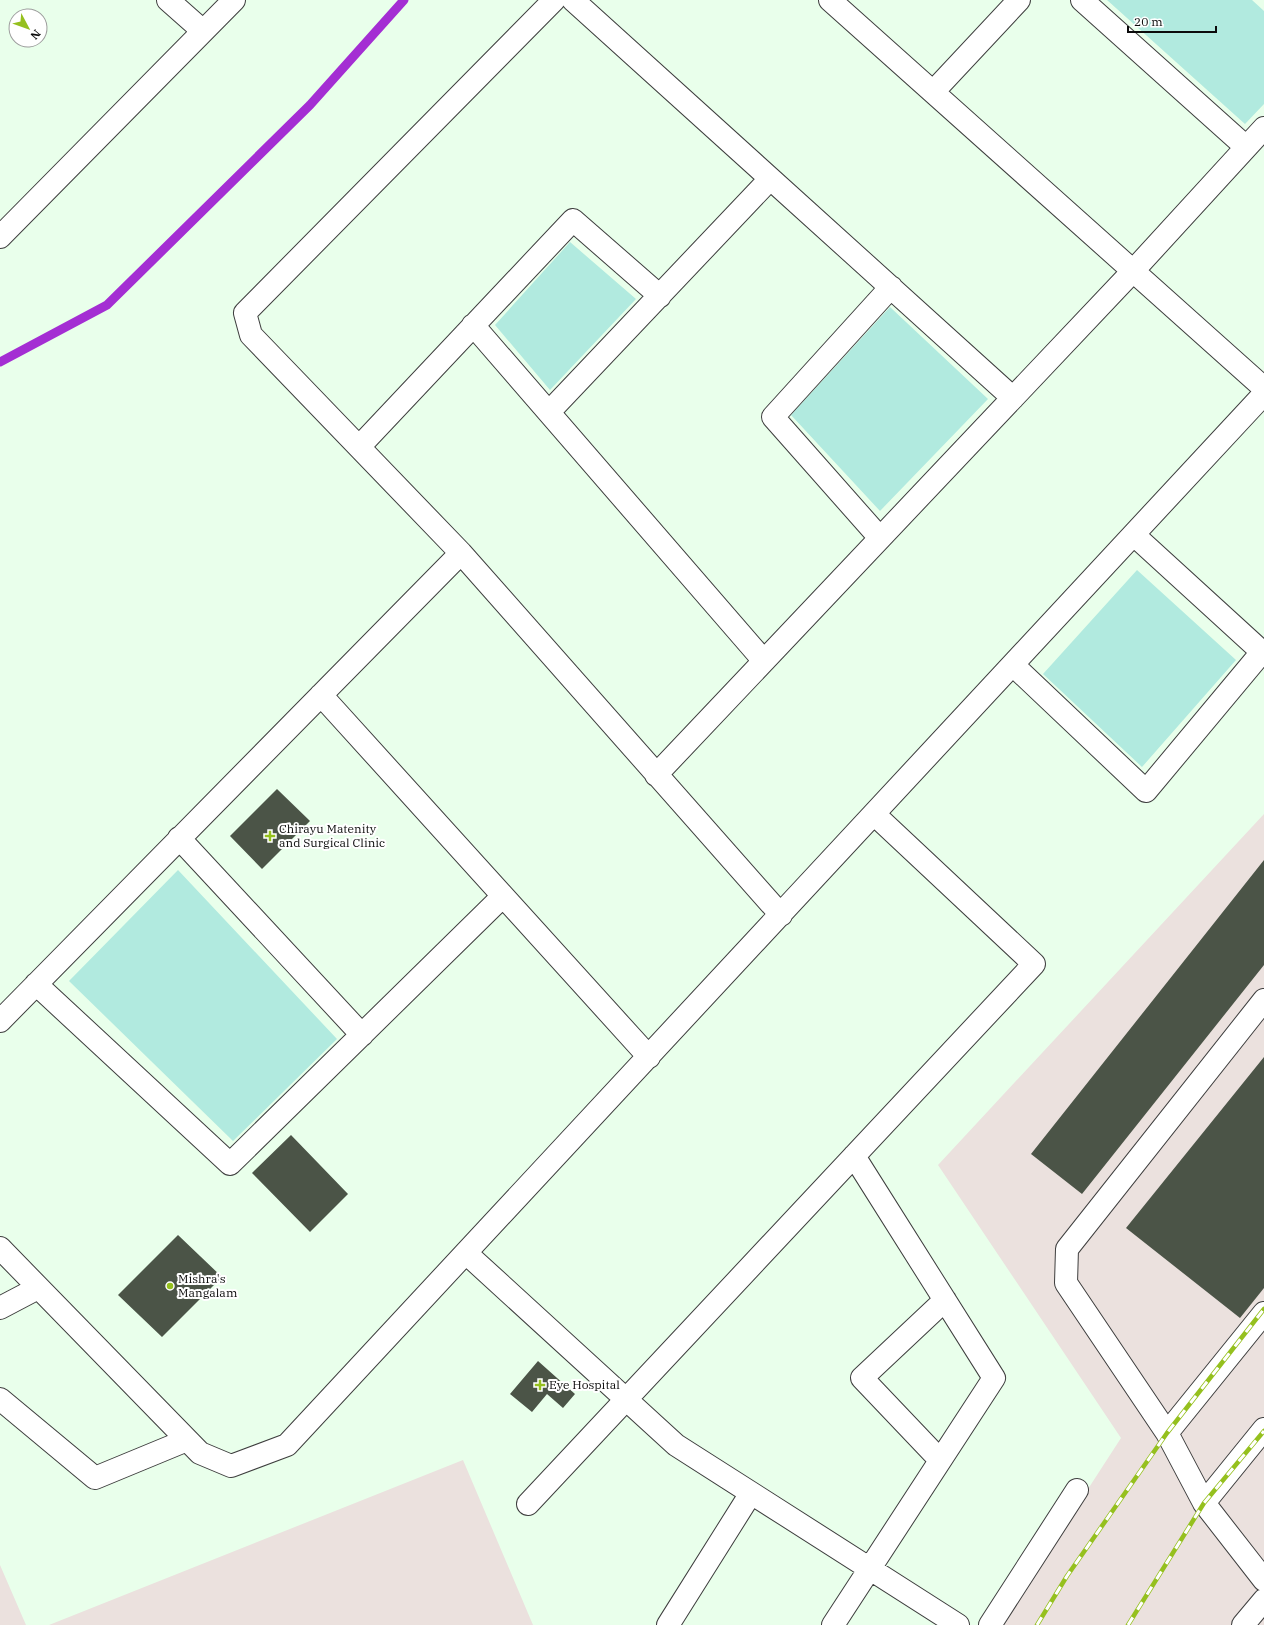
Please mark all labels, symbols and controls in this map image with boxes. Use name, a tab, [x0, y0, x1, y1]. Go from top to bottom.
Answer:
north arrow	[8, 8, 48, 48]
scale bar	[1128, 8, 1216, 34]
text: 20 m	[1134, 14, 1163, 29]
text: N	[27, 27, 44, 43]
place label: Chirayu Matenity and Surgical Clinic	[279, 821, 385, 850]
marker: Chirayu Matenity and Surgical Clinic	[264, 830, 276, 842]
place label: Mishra's Mangalam	[178, 1271, 238, 1300]
marker: Mishra's Mangalam	[165, 1281, 175, 1291]
place label: Eye Hospital	[549, 1377, 620, 1392]
marker: Eye Hospital	[534, 1379, 546, 1391]

